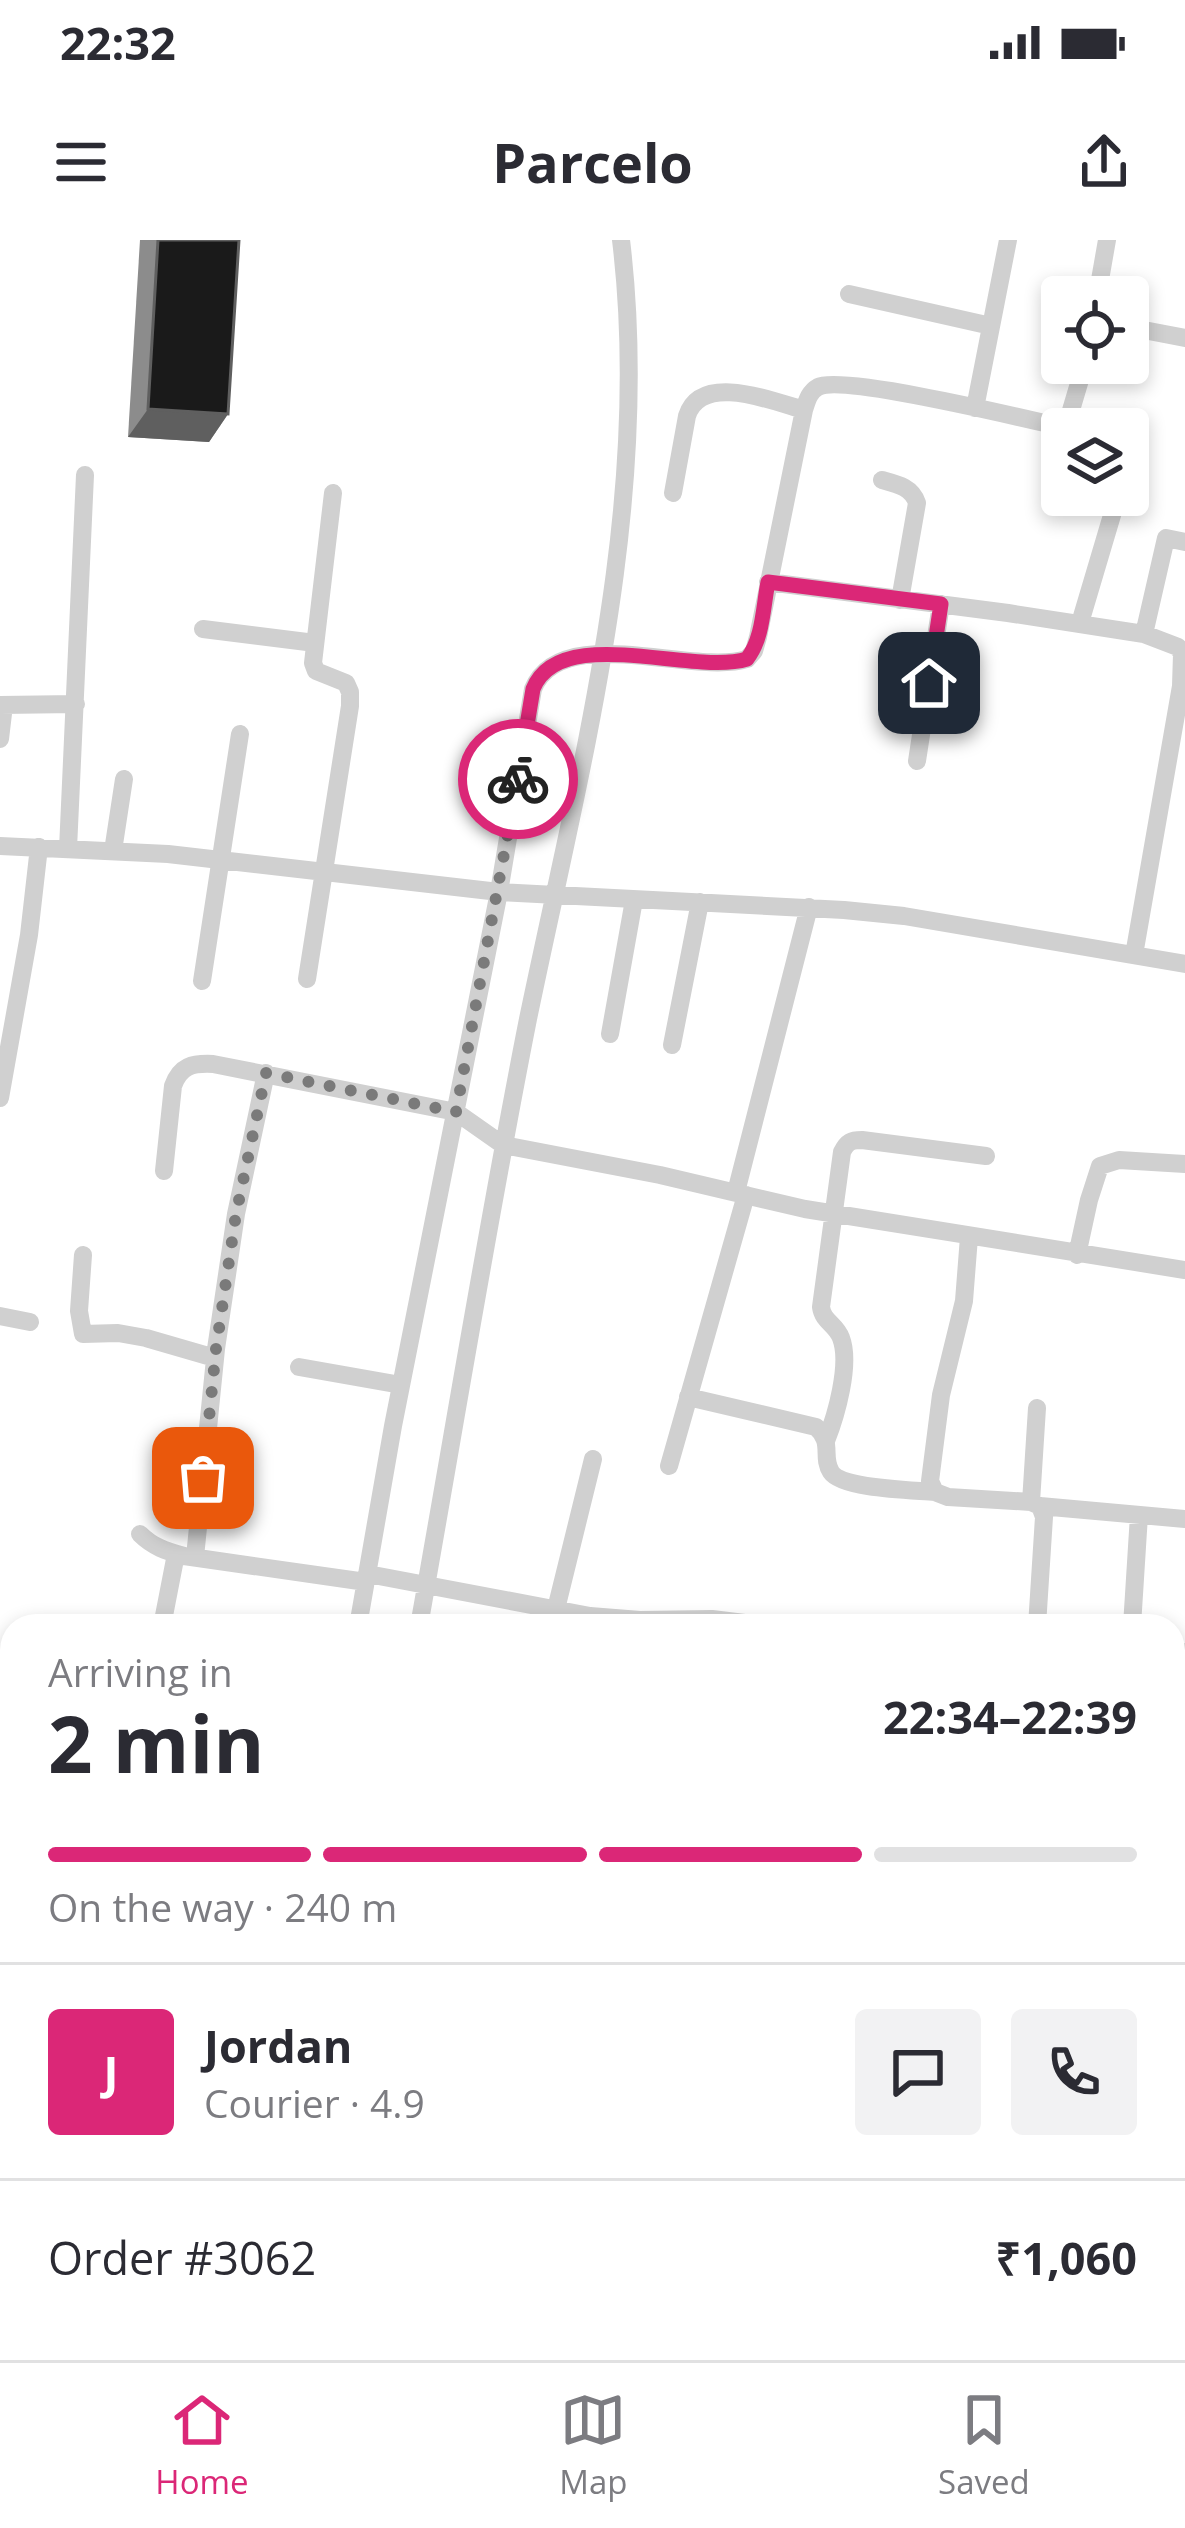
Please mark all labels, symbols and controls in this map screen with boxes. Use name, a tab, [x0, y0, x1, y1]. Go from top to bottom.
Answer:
text: 22:32	[60, 12, 176, 73]
text: Parcelo	[492, 125, 693, 199]
icon: menu	[48, 129, 114, 195]
icon: share	[1071, 129, 1137, 195]
map controls	[1041, 276, 1149, 516]
button: locate	[1041, 276, 1149, 384]
button: layers	[1041, 408, 1149, 516]
pin	[878, 632, 980, 734]
icon: home	[896, 650, 962, 716]
courier	[458, 719, 578, 839]
icon: bike	[485, 746, 551, 812]
pin	[152, 1427, 254, 1529]
icon: bag	[170, 1445, 236, 1511]
text: Arriving in	[48, 1645, 233, 1698]
text: 22:34–22:39	[883, 1686, 1137, 1747]
text: 2 min	[48, 1690, 265, 1796]
text: On the way · 240 m	[48, 1880, 397, 1933]
button: chat	[855, 2009, 981, 2135]
button: phone	[1011, 2009, 1137, 2135]
text: Jordan	[204, 2015, 352, 2076]
text: J	[104, 2041, 118, 2102]
text: Courier · 4.9	[204, 2076, 425, 2129]
text: Order #3062	[48, 2227, 316, 2288]
text: ₹1,060	[996, 2227, 1137, 2288]
tab: Home	[155, 2387, 249, 2504]
tab: Map	[559, 2387, 627, 2504]
tab: Saved	[938, 2387, 1030, 2504]

